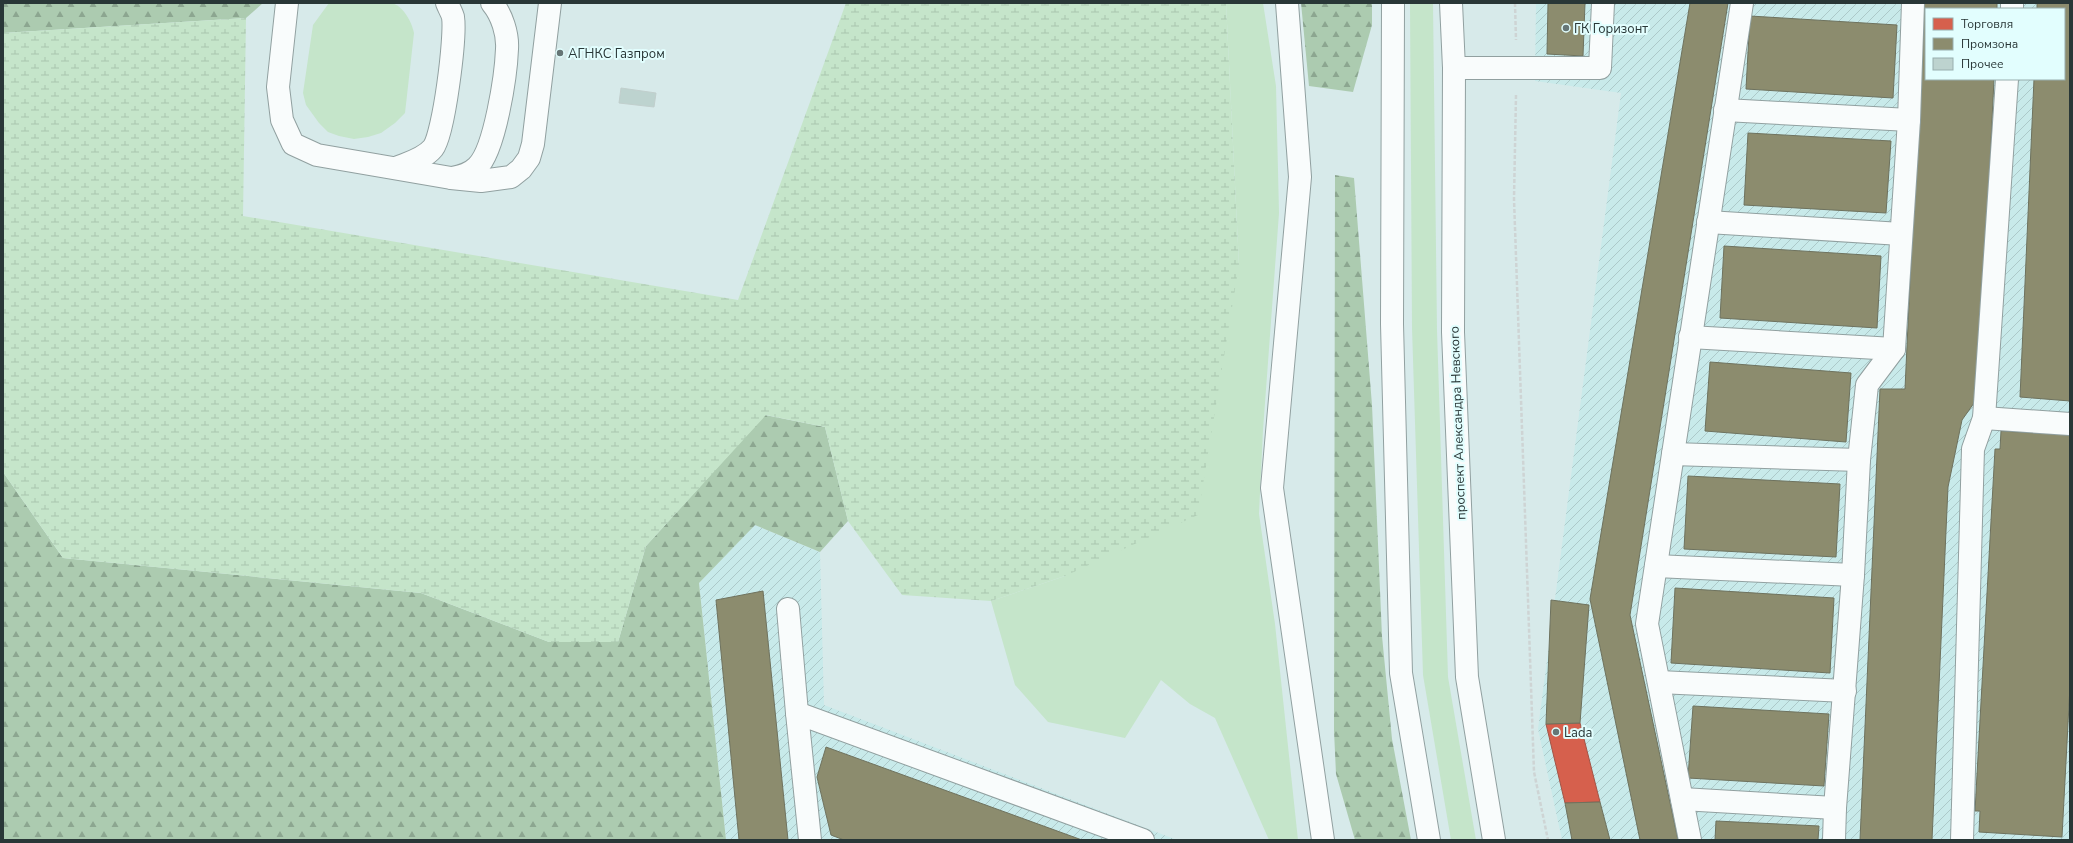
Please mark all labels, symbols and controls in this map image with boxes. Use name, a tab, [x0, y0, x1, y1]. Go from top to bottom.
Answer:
legend	[1925, 8, 2065, 80]
text: Торговля	[1961, 16, 2013, 32]
place label: ГК Горизонт	[1574, 20, 1648, 38]
marker: ГК Горизонт	[1561, 23, 1571, 33]
text: Промзона	[1961, 36, 2018, 52]
place label: АГНКС Газпром	[568, 45, 665, 63]
marker: АГНКС Газпром	[555, 48, 565, 58]
text: Прочее	[1961, 56, 2004, 72]
street label: проспект Александра Невского	[1446, 326, 1470, 520]
place label: Lada	[1564, 724, 1592, 742]
marker: Lada	[1551, 727, 1561, 737]

